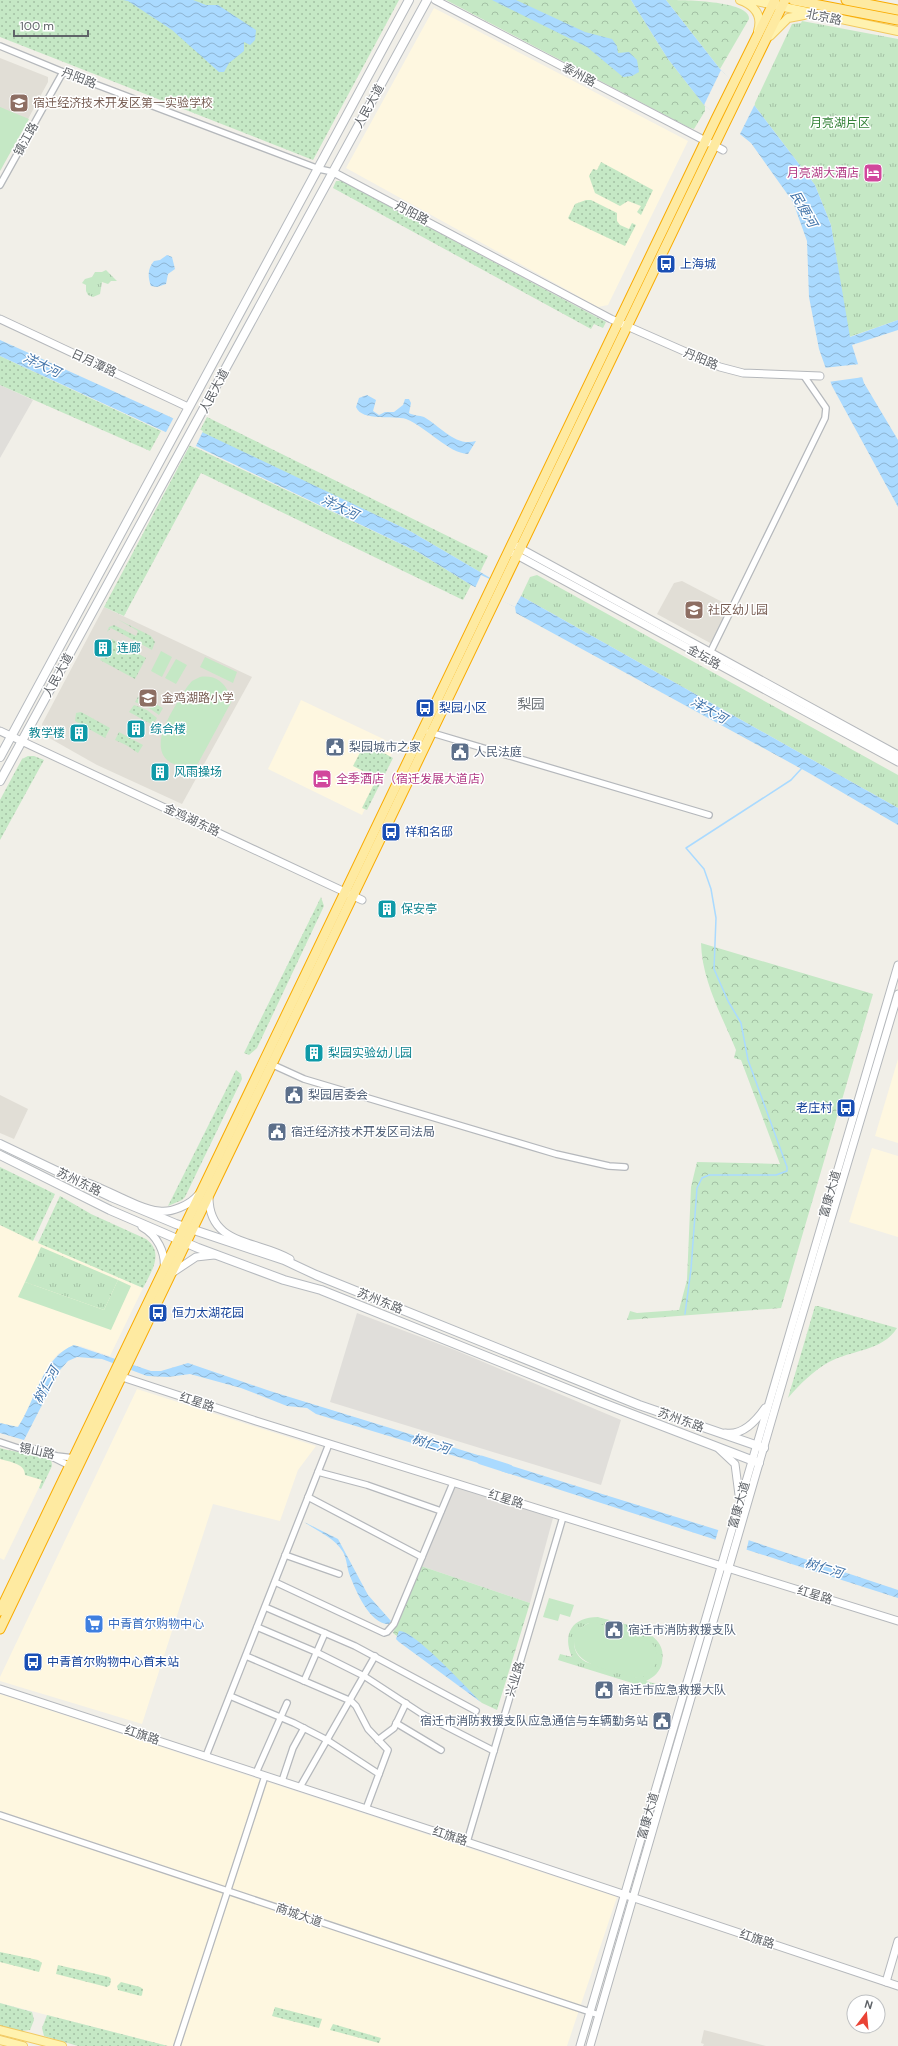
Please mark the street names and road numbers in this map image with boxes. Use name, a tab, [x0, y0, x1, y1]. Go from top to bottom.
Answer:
street label: 北京路	[805, 5, 843, 29]
street label: 泰州路	[559, 59, 599, 91]
street label: 丹阳路	[59, 64, 99, 92]
street label: 人民大道	[350, 81, 388, 131]
street label: 镇江路	[10, 119, 42, 159]
street label: 丹阳路	[392, 197, 432, 229]
street label: 丹阳路	[681, 345, 721, 373]
street label: 日月潭路	[69, 346, 119, 380]
street label: 人民大道	[196, 366, 232, 416]
street label: 金坛路	[684, 641, 724, 673]
street label: 人民大道	[39, 650, 77, 700]
street label: 金鸡湖东路	[161, 800, 223, 840]
street label: 苏州东路	[54, 1164, 104, 1200]
street label: 富康大道	[816, 1169, 844, 1219]
street label: 苏州东路	[355, 1285, 405, 1317]
street label: 红星路	[177, 1389, 217, 1415]
street label: 苏州东路	[656, 1404, 706, 1436]
street label: 锡山路	[18, 1439, 56, 1463]
street label: 富康大道	[725, 1480, 753, 1530]
street label: 红星路	[486, 1486, 526, 1512]
street label: 红星路	[795, 1582, 835, 1608]
street label: 兴业路	[502, 1659, 528, 1699]
street label: 红旗路	[122, 1722, 162, 1748]
street label: 富康大道	[634, 1791, 662, 1841]
street label: 红旗路	[430, 1823, 470, 1849]
street label: 商城大道	[274, 1900, 324, 1930]
street label: 红旗路	[737, 1926, 777, 1952]

